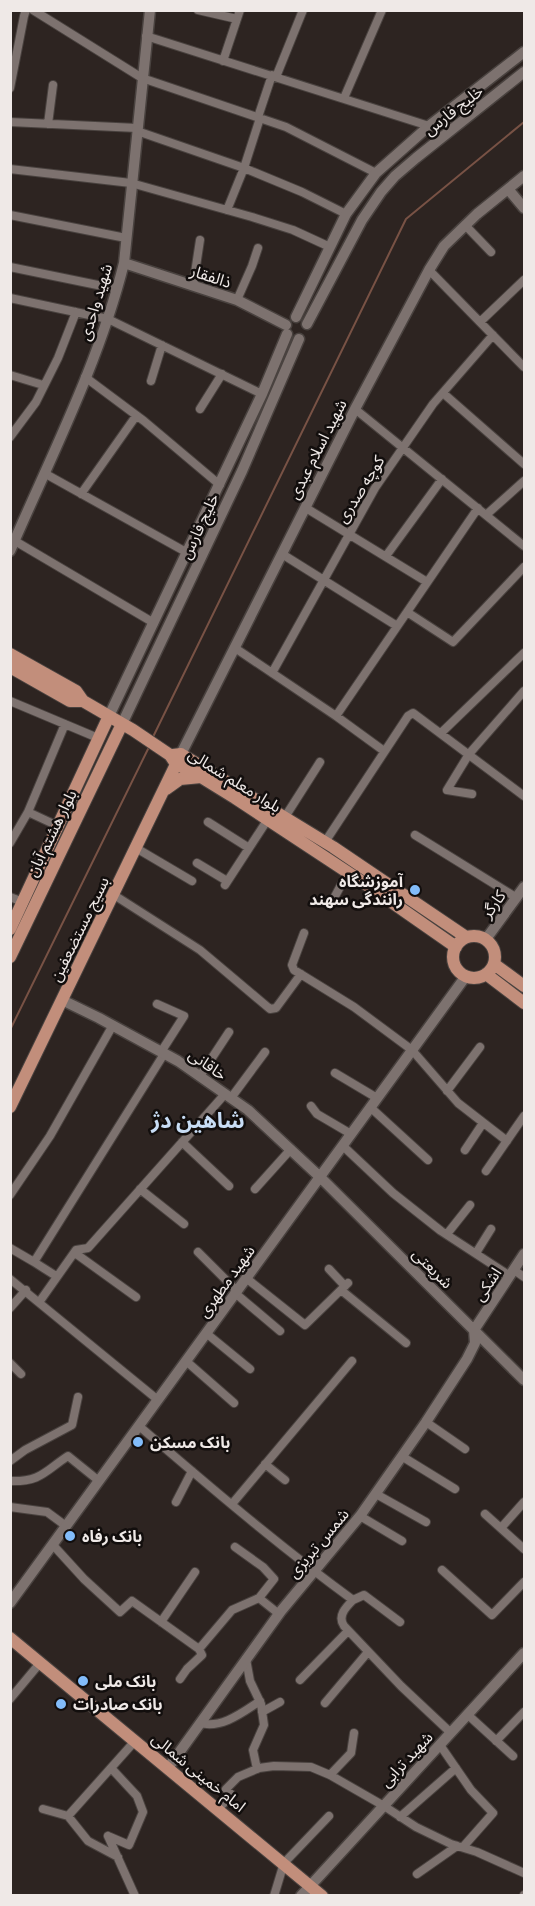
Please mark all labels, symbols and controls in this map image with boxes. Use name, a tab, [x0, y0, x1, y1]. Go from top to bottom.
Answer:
street label: خلیج فارس	[419, 80, 489, 142]
street label: ذالفقار	[187, 259, 234, 293]
street label: شهید واحدی	[73, 261, 117, 343]
street label: شهید اسلام عبدی	[282, 395, 353, 504]
street label: کوچه صدری	[331, 451, 390, 527]
street label: خلیج فارس	[174, 489, 226, 563]
street label: بلوار معلم شمالی	[183, 743, 286, 819]
street label: بلوار هشتم آبان	[20, 786, 83, 881]
place label: آموزشگاه رانندگی سهند	[309, 870, 404, 910]
street label: بسیج مستضعفین	[44, 873, 116, 986]
marker: آموزشگاه رانندگی سهند	[408, 883, 422, 897]
street label: کارگر	[475, 885, 511, 923]
street label: خاقانی	[185, 1043, 231, 1085]
district label: شاهین دژ	[150, 1105, 245, 1135]
street label: شهید مطهری	[192, 1240, 260, 1322]
street label: شریعتی	[408, 1243, 458, 1293]
street label: اشکی	[468, 1263, 506, 1305]
place label: بانک مسکن	[150, 1431, 230, 1453]
marker: بانک مسکن	[131, 1435, 145, 1449]
street label: شمس تبریزی	[282, 1503, 354, 1583]
place label: بانک رفاه	[82, 1525, 142, 1547]
marker: بانک رفاه	[63, 1529, 77, 1543]
place label: بانک ملی	[95, 1670, 156, 1692]
marker: بانک ملی	[76, 1674, 90, 1688]
place label: بانک صادرات	[73, 1693, 163, 1715]
marker: بانک صادرات	[54, 1697, 68, 1711]
street label: شهید ترابی	[374, 1726, 438, 1792]
street label: امام خمینی شمالی	[146, 1727, 251, 1818]

